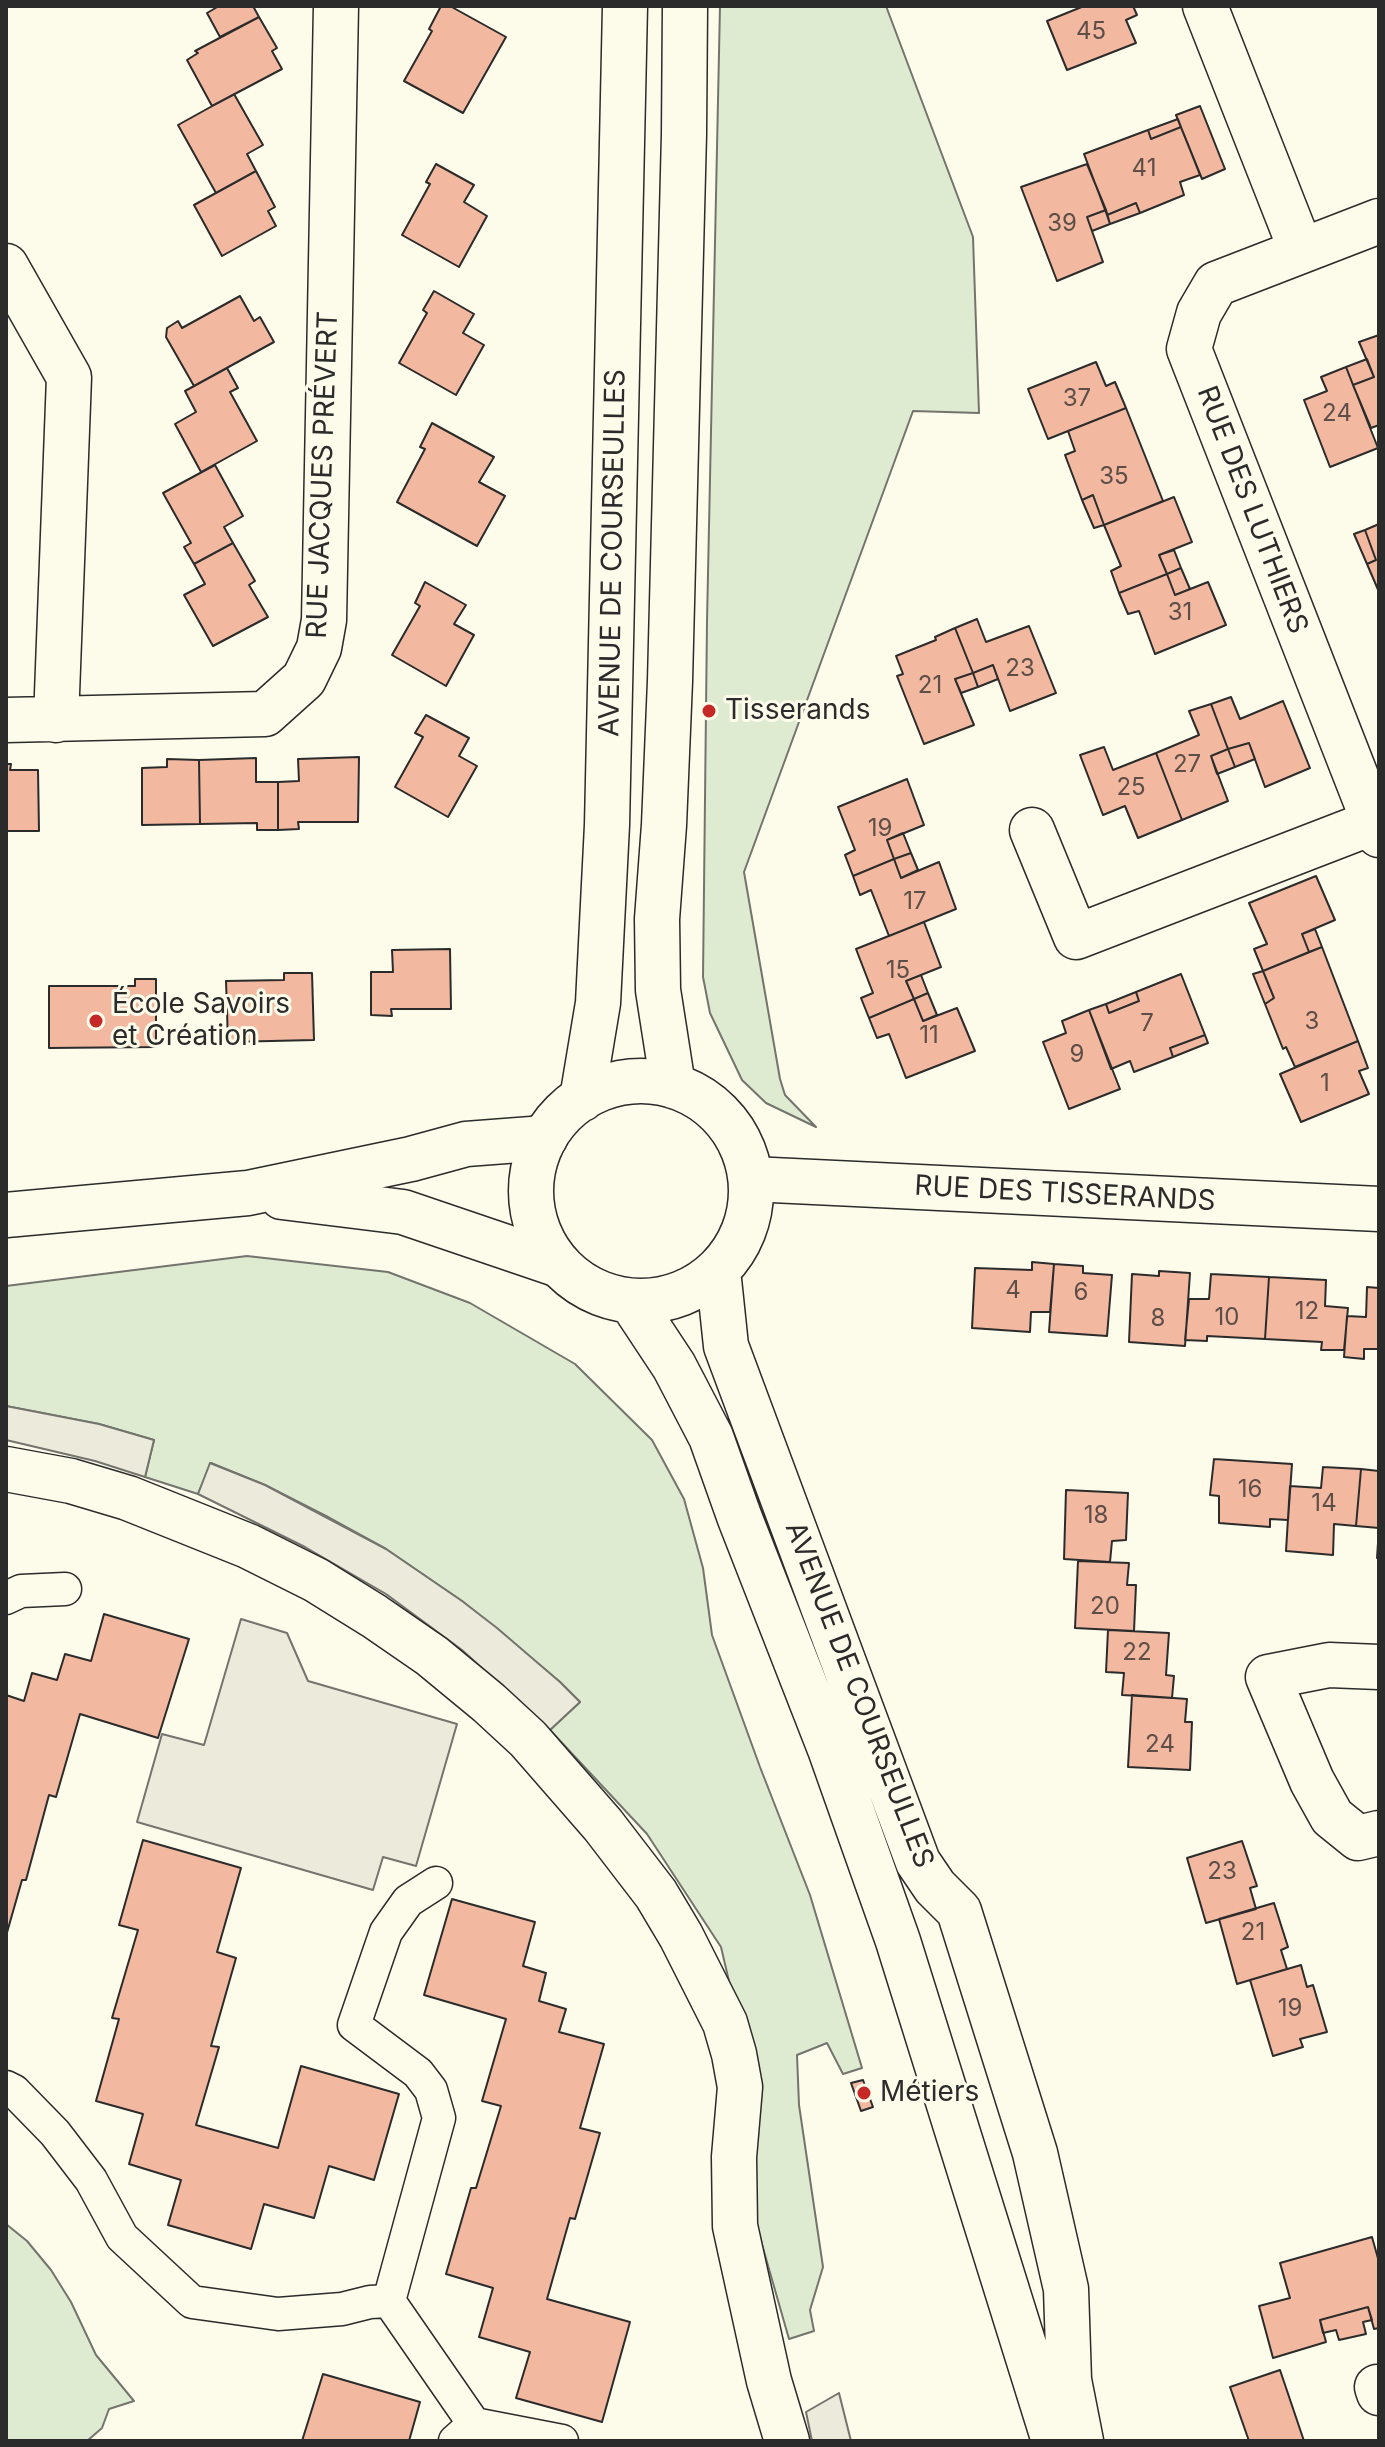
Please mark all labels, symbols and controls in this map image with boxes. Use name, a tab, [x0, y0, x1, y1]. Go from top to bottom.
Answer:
house number: 45	[1076, 18, 1106, 46]
house number: 41	[1132, 155, 1156, 183]
house number: 39	[1047, 210, 1077, 238]
street label: RUE JACQUES PRÉVERT	[300, 311, 346, 639]
street label: AVENUE DE COURSEULLES	[593, 369, 633, 737]
street label: RUE DES LUTHIERS	[1189, 382, 1315, 638]
house number: 37	[1063, 385, 1091, 413]
house number: 24	[1322, 400, 1352, 428]
house number: 35	[1099, 463, 1129, 491]
house number: 31	[1168, 599, 1192, 627]
house number: 23	[1005, 655, 1035, 683]
house number: 21	[918, 672, 942, 700]
place label: Tisserands	[725, 694, 870, 728]
marker: Tisserands	[700, 702, 718, 720]
house number: 27	[1173, 751, 1201, 779]
house number: 25	[1116, 774, 1146, 802]
house number: 19	[868, 815, 892, 843]
house number: 17	[903, 888, 927, 916]
house number: 15	[886, 957, 910, 985]
place label: École Savoirs et Création	[112, 988, 290, 1054]
house number: 3	[1305, 1008, 1319, 1036]
house number: 7	[1140, 1010, 1154, 1038]
marker: École Savoirs et Création	[87, 1012, 105, 1030]
house number: 11	[919, 1022, 939, 1050]
house number: 9	[1070, 1041, 1084, 1069]
house number: 1	[1320, 1070, 1330, 1098]
street label: RUE DES TISSERANDS	[914, 1169, 1216, 1219]
house number: 4	[1005, 1277, 1021, 1305]
house number: 6	[1074, 1279, 1088, 1307]
house number: 12	[1295, 1298, 1319, 1326]
house number: 10	[1215, 1304, 1239, 1332]
house number: 8	[1151, 1305, 1165, 1333]
house number: 16	[1238, 1476, 1262, 1504]
house number: 14	[1311, 1490, 1337, 1518]
house number: 18	[1084, 1502, 1108, 1530]
street label: AVENUE DE COURSEULLES	[777, 1517, 941, 1873]
house number: 20	[1090, 1593, 1120, 1621]
house number: 22	[1122, 1639, 1152, 1667]
house number: 24	[1145, 1731, 1175, 1759]
house number: 23	[1207, 1858, 1237, 1886]
house number: 21	[1241, 1919, 1265, 1947]
house number: 19	[1278, 1995, 1302, 2023]
place label: Métiers	[880, 2076, 979, 2110]
marker: Métiers	[855, 2084, 873, 2102]

